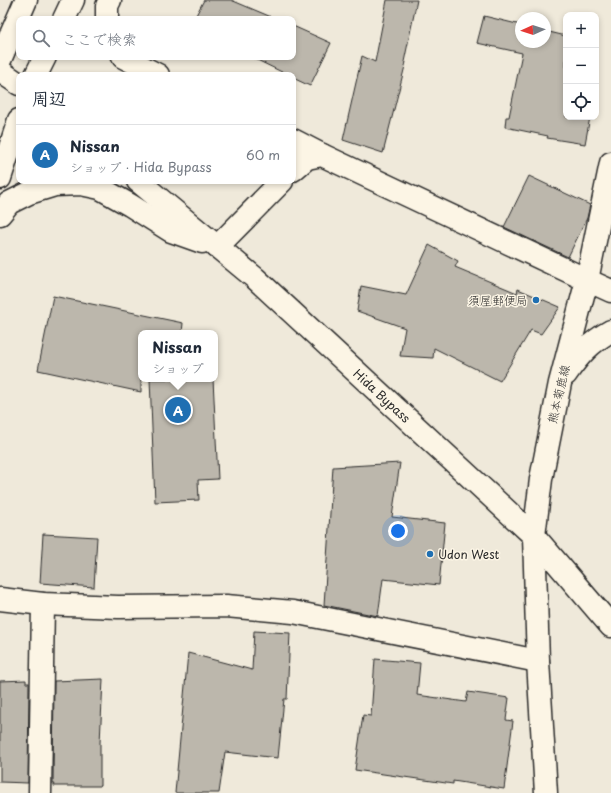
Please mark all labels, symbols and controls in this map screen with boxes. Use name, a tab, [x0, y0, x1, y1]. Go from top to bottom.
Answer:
north arrow	[515, 12, 551, 48]
map controls	[563, 12, 599, 120]
button: +	[563, 12, 599, 48]
search box	[16, 16, 296, 60]
icon: search	[30, 27, 52, 49]
text: ここで検索	[62, 27, 137, 50]
button: −	[563, 48, 599, 84]
button: locate	[563, 84, 599, 120]
text: 周辺	[32, 85, 66, 111]
text: Nissan	[70, 134, 120, 157]
text: A	[40, 145, 50, 164]
text: 60 m	[246, 145, 280, 164]
text: ショップ · Hida Bypass	[70, 157, 212, 176]
place label: 須屋郵便局	[468, 291, 528, 309]
marker: 須屋郵便局	[531, 295, 541, 305]
popup	[138, 330, 218, 382]
text: Nissan	[152, 335, 202, 358]
text: ショップ	[152, 358, 204, 377]
street label: 熊本菊鹿線	[542, 363, 574, 425]
street label: Hida Bypass	[349, 364, 415, 427]
pin: A	[165, 395, 191, 425]
your location	[388, 521, 408, 541]
place label: Udon West	[438, 545, 500, 563]
marker: Udon West	[425, 549, 435, 559]

